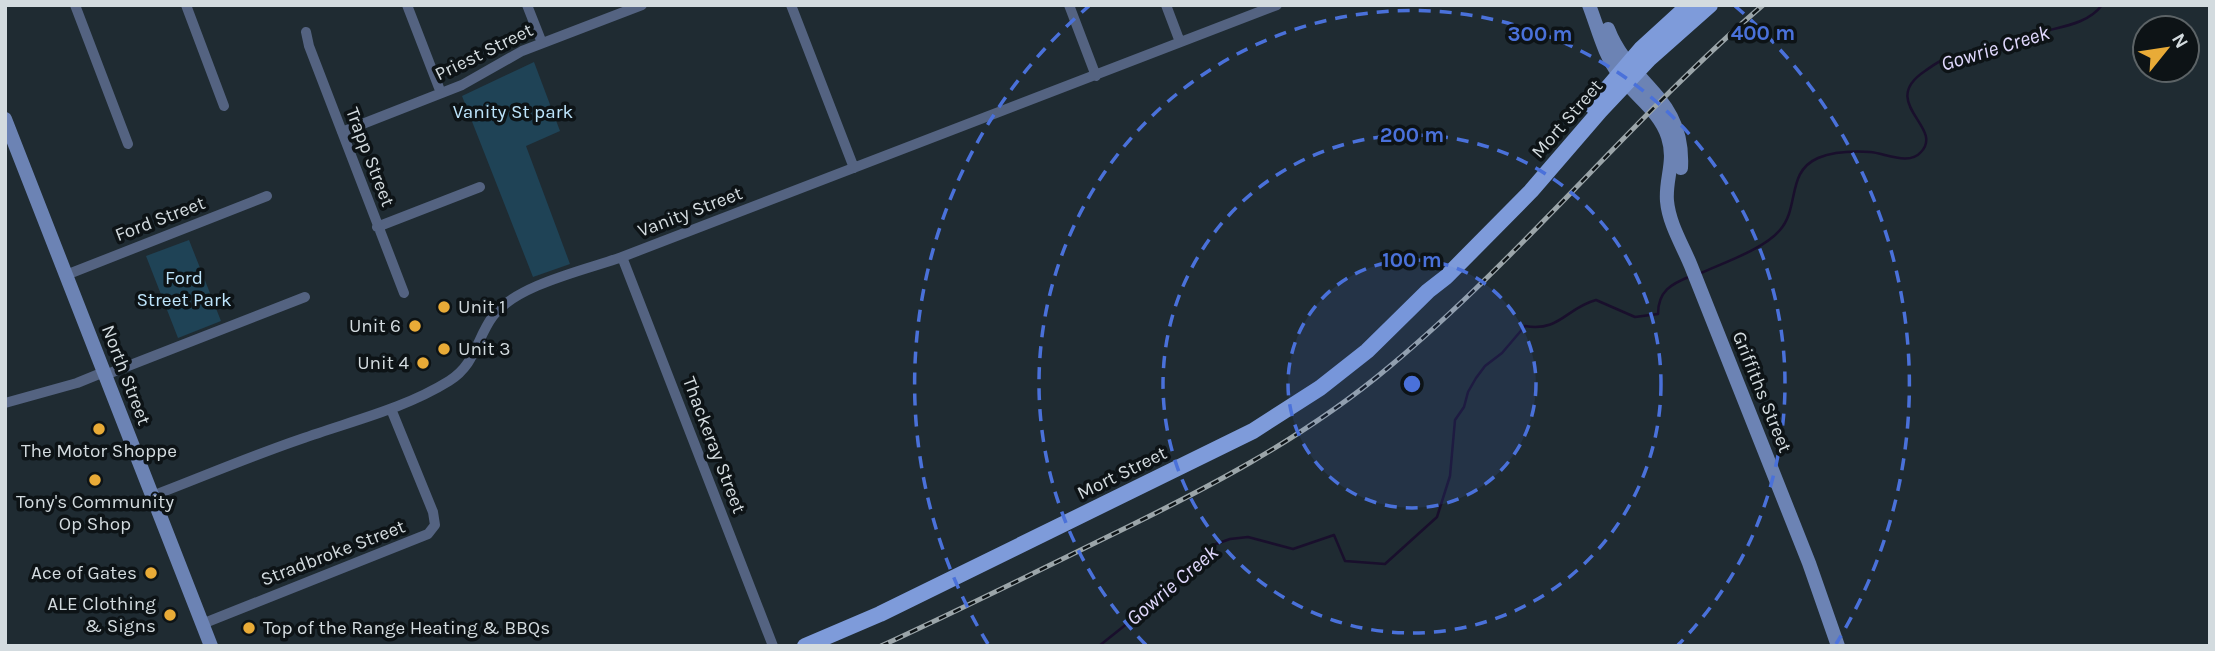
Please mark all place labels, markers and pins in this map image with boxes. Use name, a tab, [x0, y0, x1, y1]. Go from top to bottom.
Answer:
place label: Unit 1	[458, 296, 505, 318]
marker: Unit 1	[436, 299, 452, 315]
place label: Unit 6	[349, 315, 401, 337]
marker: Unit 6	[407, 318, 423, 334]
place label: Unit 3	[458, 338, 510, 360]
marker: Unit 3	[436, 341, 452, 357]
place label: Unit 4	[357, 352, 409, 374]
marker: Unit 4	[415, 355, 431, 371]
centre of rings	[1400, 372, 1424, 396]
marker: The Motor Shoppe	[91, 421, 107, 437]
place label: The Motor Shoppe	[21, 440, 177, 462]
marker: Tony's Community Op Shop	[87, 472, 103, 488]
place label: Tony's Community Op Shop	[16, 491, 174, 535]
place label: Ace of Gates	[31, 562, 137, 584]
marker: Ace of Gates	[143, 565, 159, 581]
place label: ALE Clothing & Signs	[47, 593, 156, 637]
marker: ALE Clothing & Signs	[162, 607, 178, 623]
place label: Top of the Range Heating & BBQs	[263, 617, 550, 639]
marker: Top of the Range Heating & BBQs	[241, 620, 257, 636]

